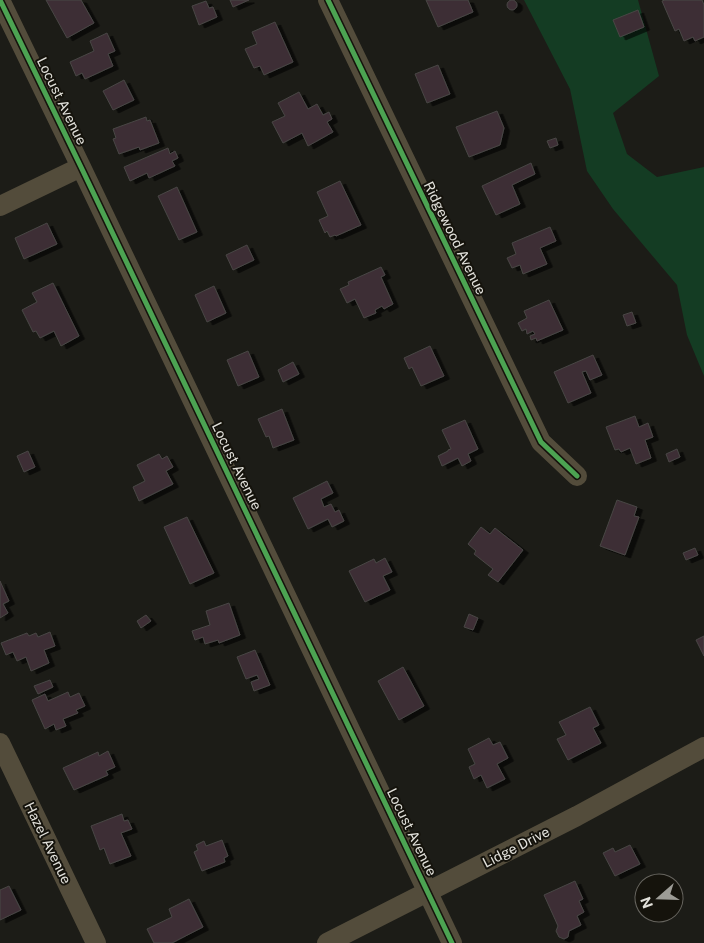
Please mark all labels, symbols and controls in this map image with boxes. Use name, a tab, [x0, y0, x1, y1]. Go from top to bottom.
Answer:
street label: Locust Avenue	[34, 55, 90, 147]
street label: Ridgewood Avenue	[421, 179, 489, 297]
street label: Locust Avenue	[209, 420, 265, 512]
street label: Locust Avenue	[384, 786, 440, 878]
street label: Hazel Avenue	[21, 800, 75, 886]
street label: Lidge Drive	[480, 823, 552, 871]
north arrow	[634, 873, 684, 923]
text: N	[637, 895, 656, 910]

